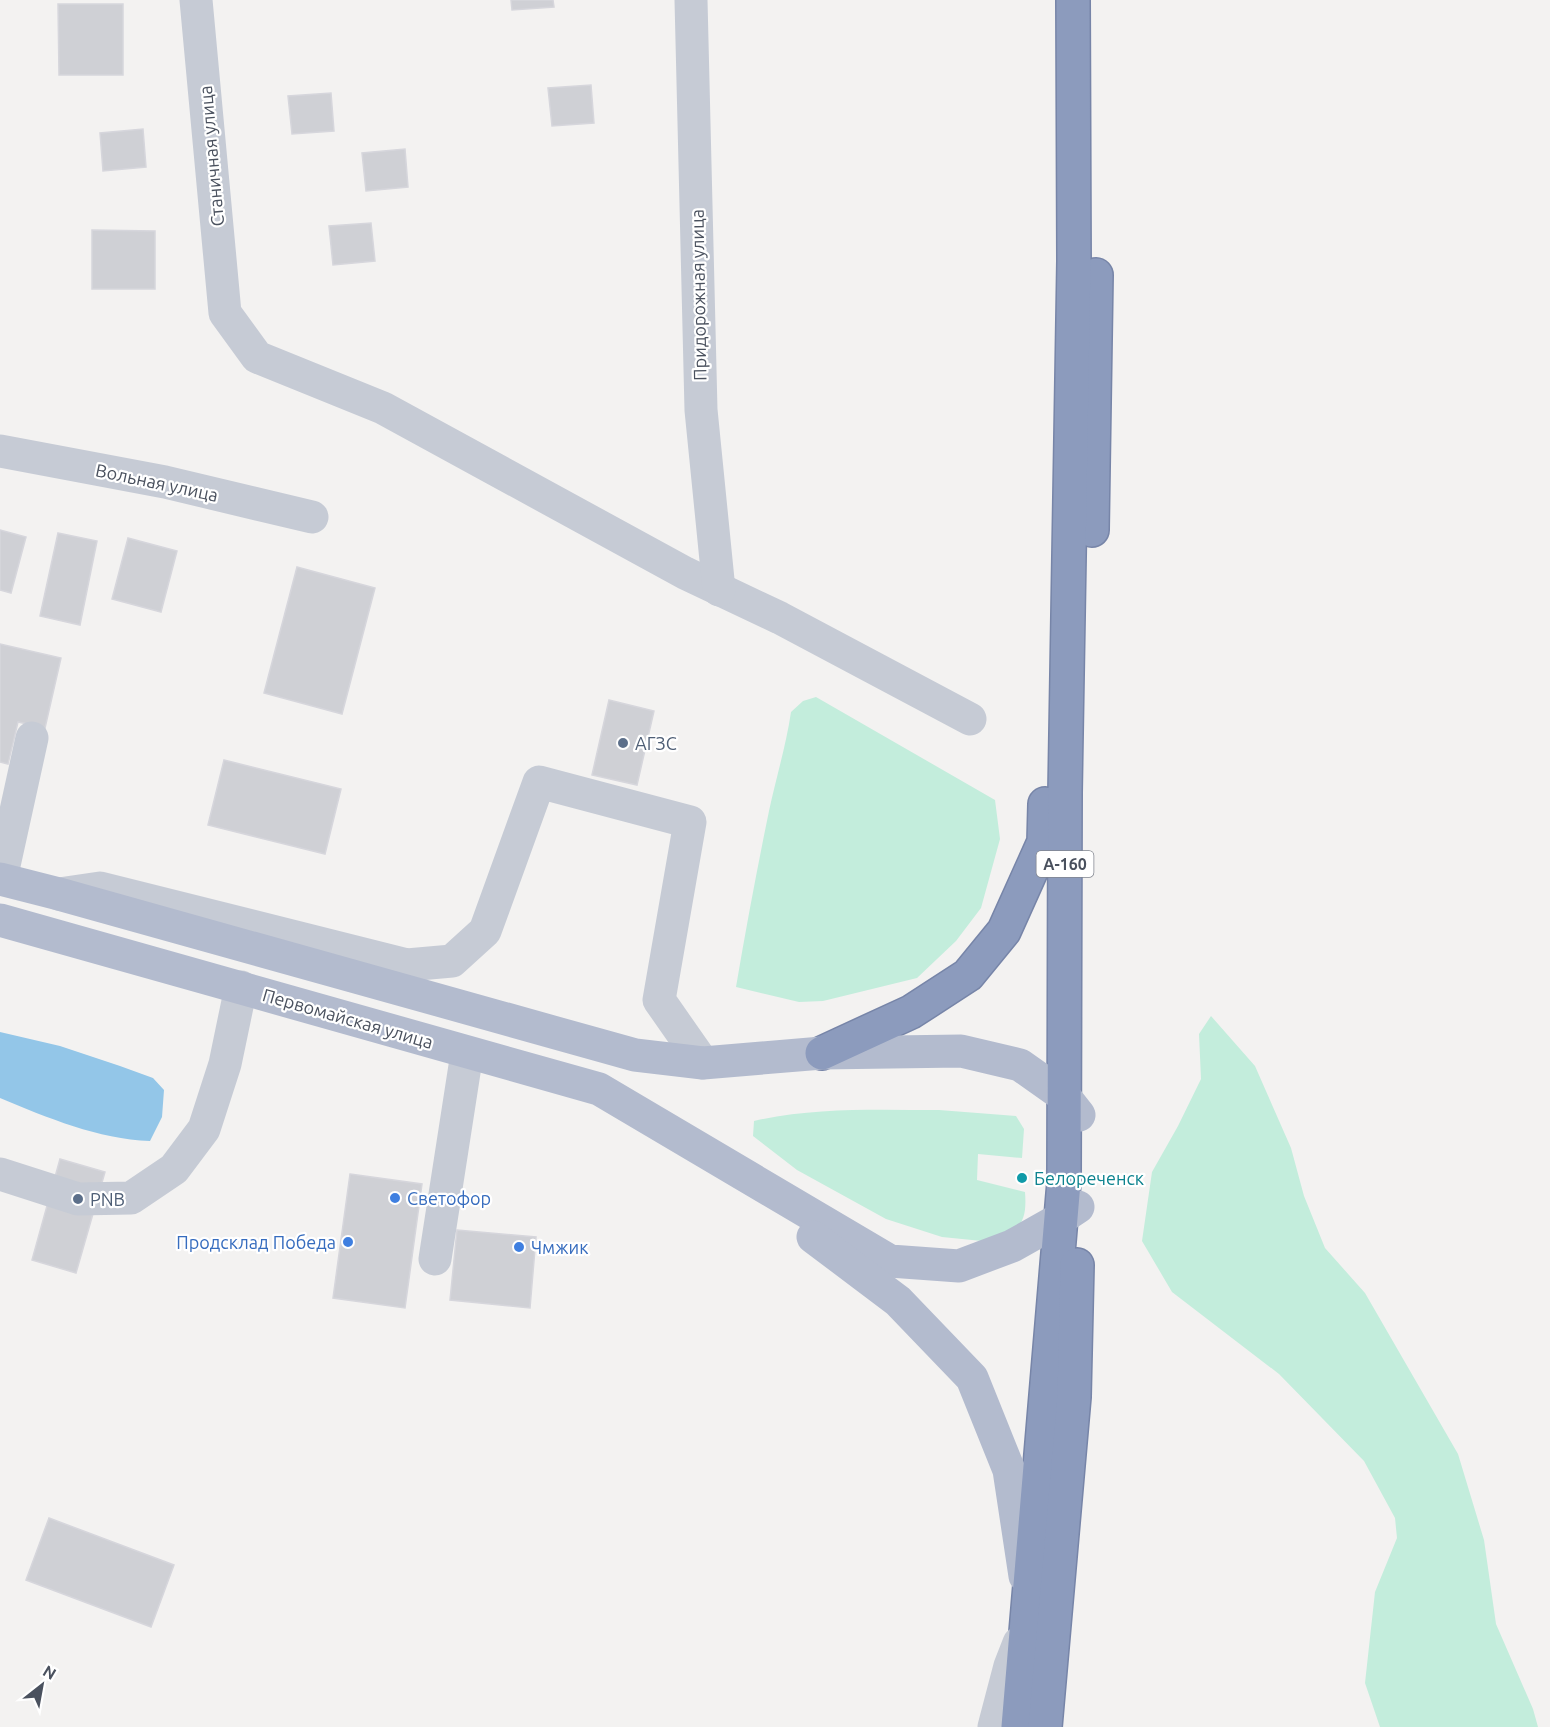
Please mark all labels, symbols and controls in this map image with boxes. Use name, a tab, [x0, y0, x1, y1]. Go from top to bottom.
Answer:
street label: Станичная улица	[195, 85, 227, 227]
street label: Придорожная улица	[687, 209, 709, 381]
street label: Вольная улица	[94, 459, 220, 505]
place label: АГЗС	[635, 733, 677, 753]
marker: АГЗС	[616, 736, 630, 750]
road number: А-160	[1036, 851, 1094, 877]
street label: Первомайская улица	[261, 984, 435, 1052]
place label: Белореченск	[1034, 1168, 1144, 1188]
marker: Белореченск	[1015, 1171, 1029, 1185]
place label: Светофор	[407, 1188, 491, 1208]
place label: PNB	[90, 1189, 125, 1209]
marker: Светофор	[388, 1191, 402, 1205]
marker: PNB	[71, 1192, 85, 1206]
place label: Продсклад Победа	[176, 1232, 336, 1252]
marker: Продсклад Победа	[341, 1235, 355, 1249]
place label: Чмжик	[531, 1237, 588, 1257]
marker: Чмжик	[512, 1240, 526, 1254]
north arrow	[12, 1655, 72, 1715]
text: N	[40, 1661, 59, 1683]

